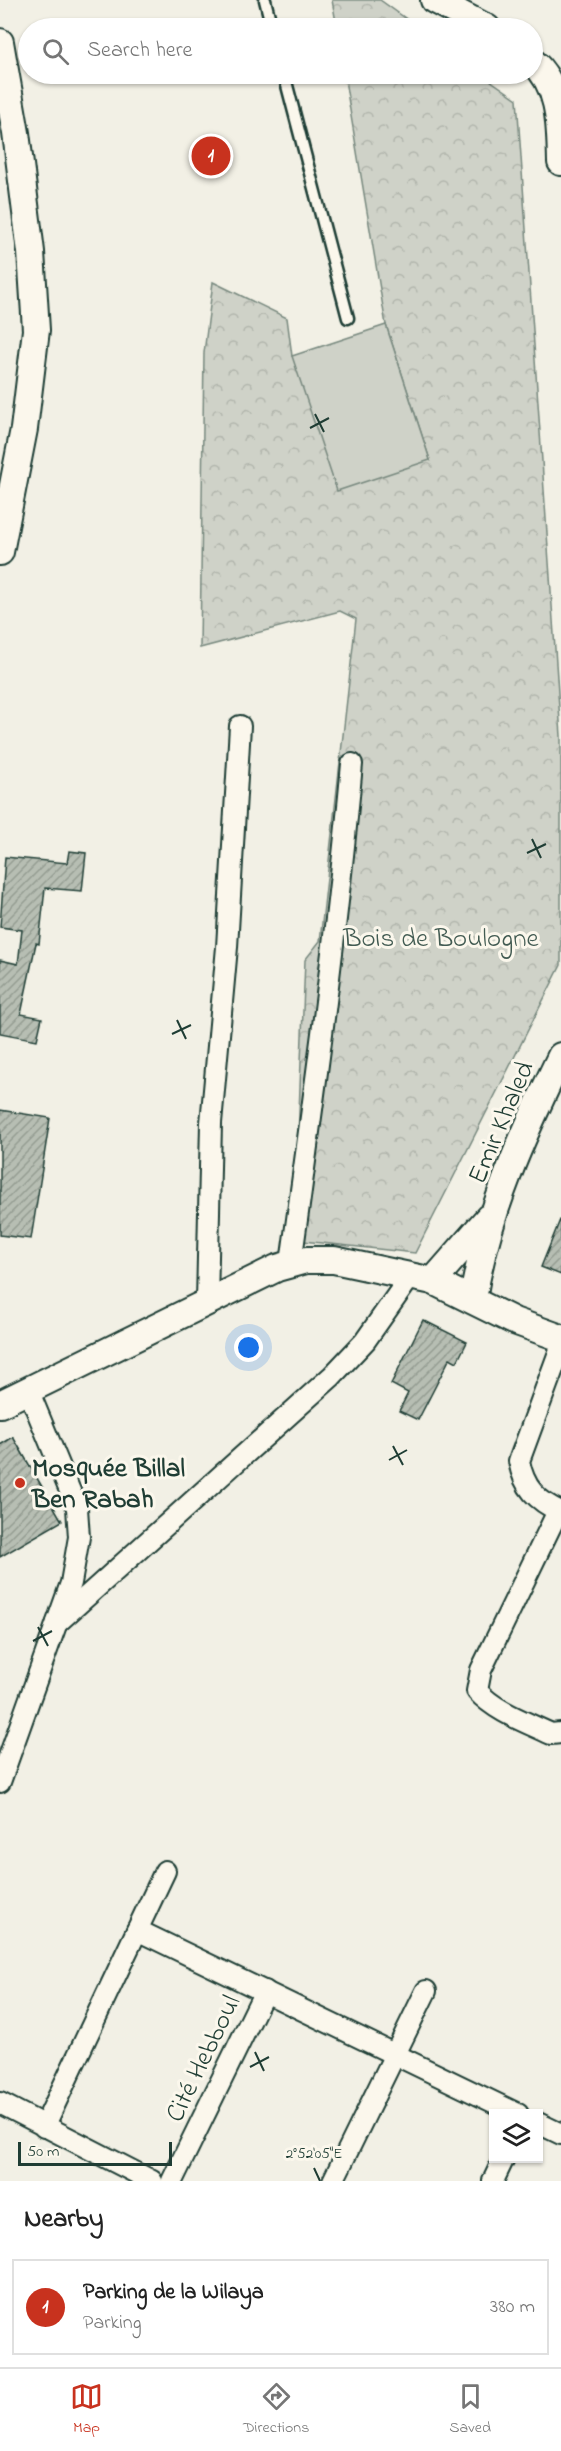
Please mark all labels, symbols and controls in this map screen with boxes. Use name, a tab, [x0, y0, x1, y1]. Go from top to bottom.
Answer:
search box	[18, 18, 543, 84]
icon: search	[39, 35, 72, 68]
text: Search here	[87, 35, 192, 67]
pin: 1	[192, 134, 230, 178]
park label: Bois de Boulogne	[342, 920, 540, 959]
street label: Emir Khaled	[459, 1056, 546, 1190]
your location	[234, 1333, 263, 1362]
place label: Mosquée Billal Ben Rabah	[30, 1450, 185, 1520]
marker: Mosquée Billal Ben Rabah	[13, 1476, 27, 1490]
street label: Cité Hebboul	[157, 1989, 252, 2129]
map controls	[489, 2109, 543, 2163]
button: layers	[489, 2109, 543, 2163]
scale bar	[18, 2139, 172, 2166]
text: 50 m	[27, 2140, 59, 2164]
text: 2°52'05"E	[286, 2143, 342, 2165]
text: Nearby	[24, 2201, 103, 2239]
text: Parking de la Wilaya	[83, 2277, 264, 2309]
text: 1	[42, 2293, 49, 2322]
text: 380 m	[490, 2293, 535, 2322]
text: Parking	[83, 2309, 142, 2338]
tab: Map	[70, 2380, 103, 2440]
tab: Directions	[243, 2380, 309, 2440]
tab: Saved	[449, 2380, 491, 2440]

